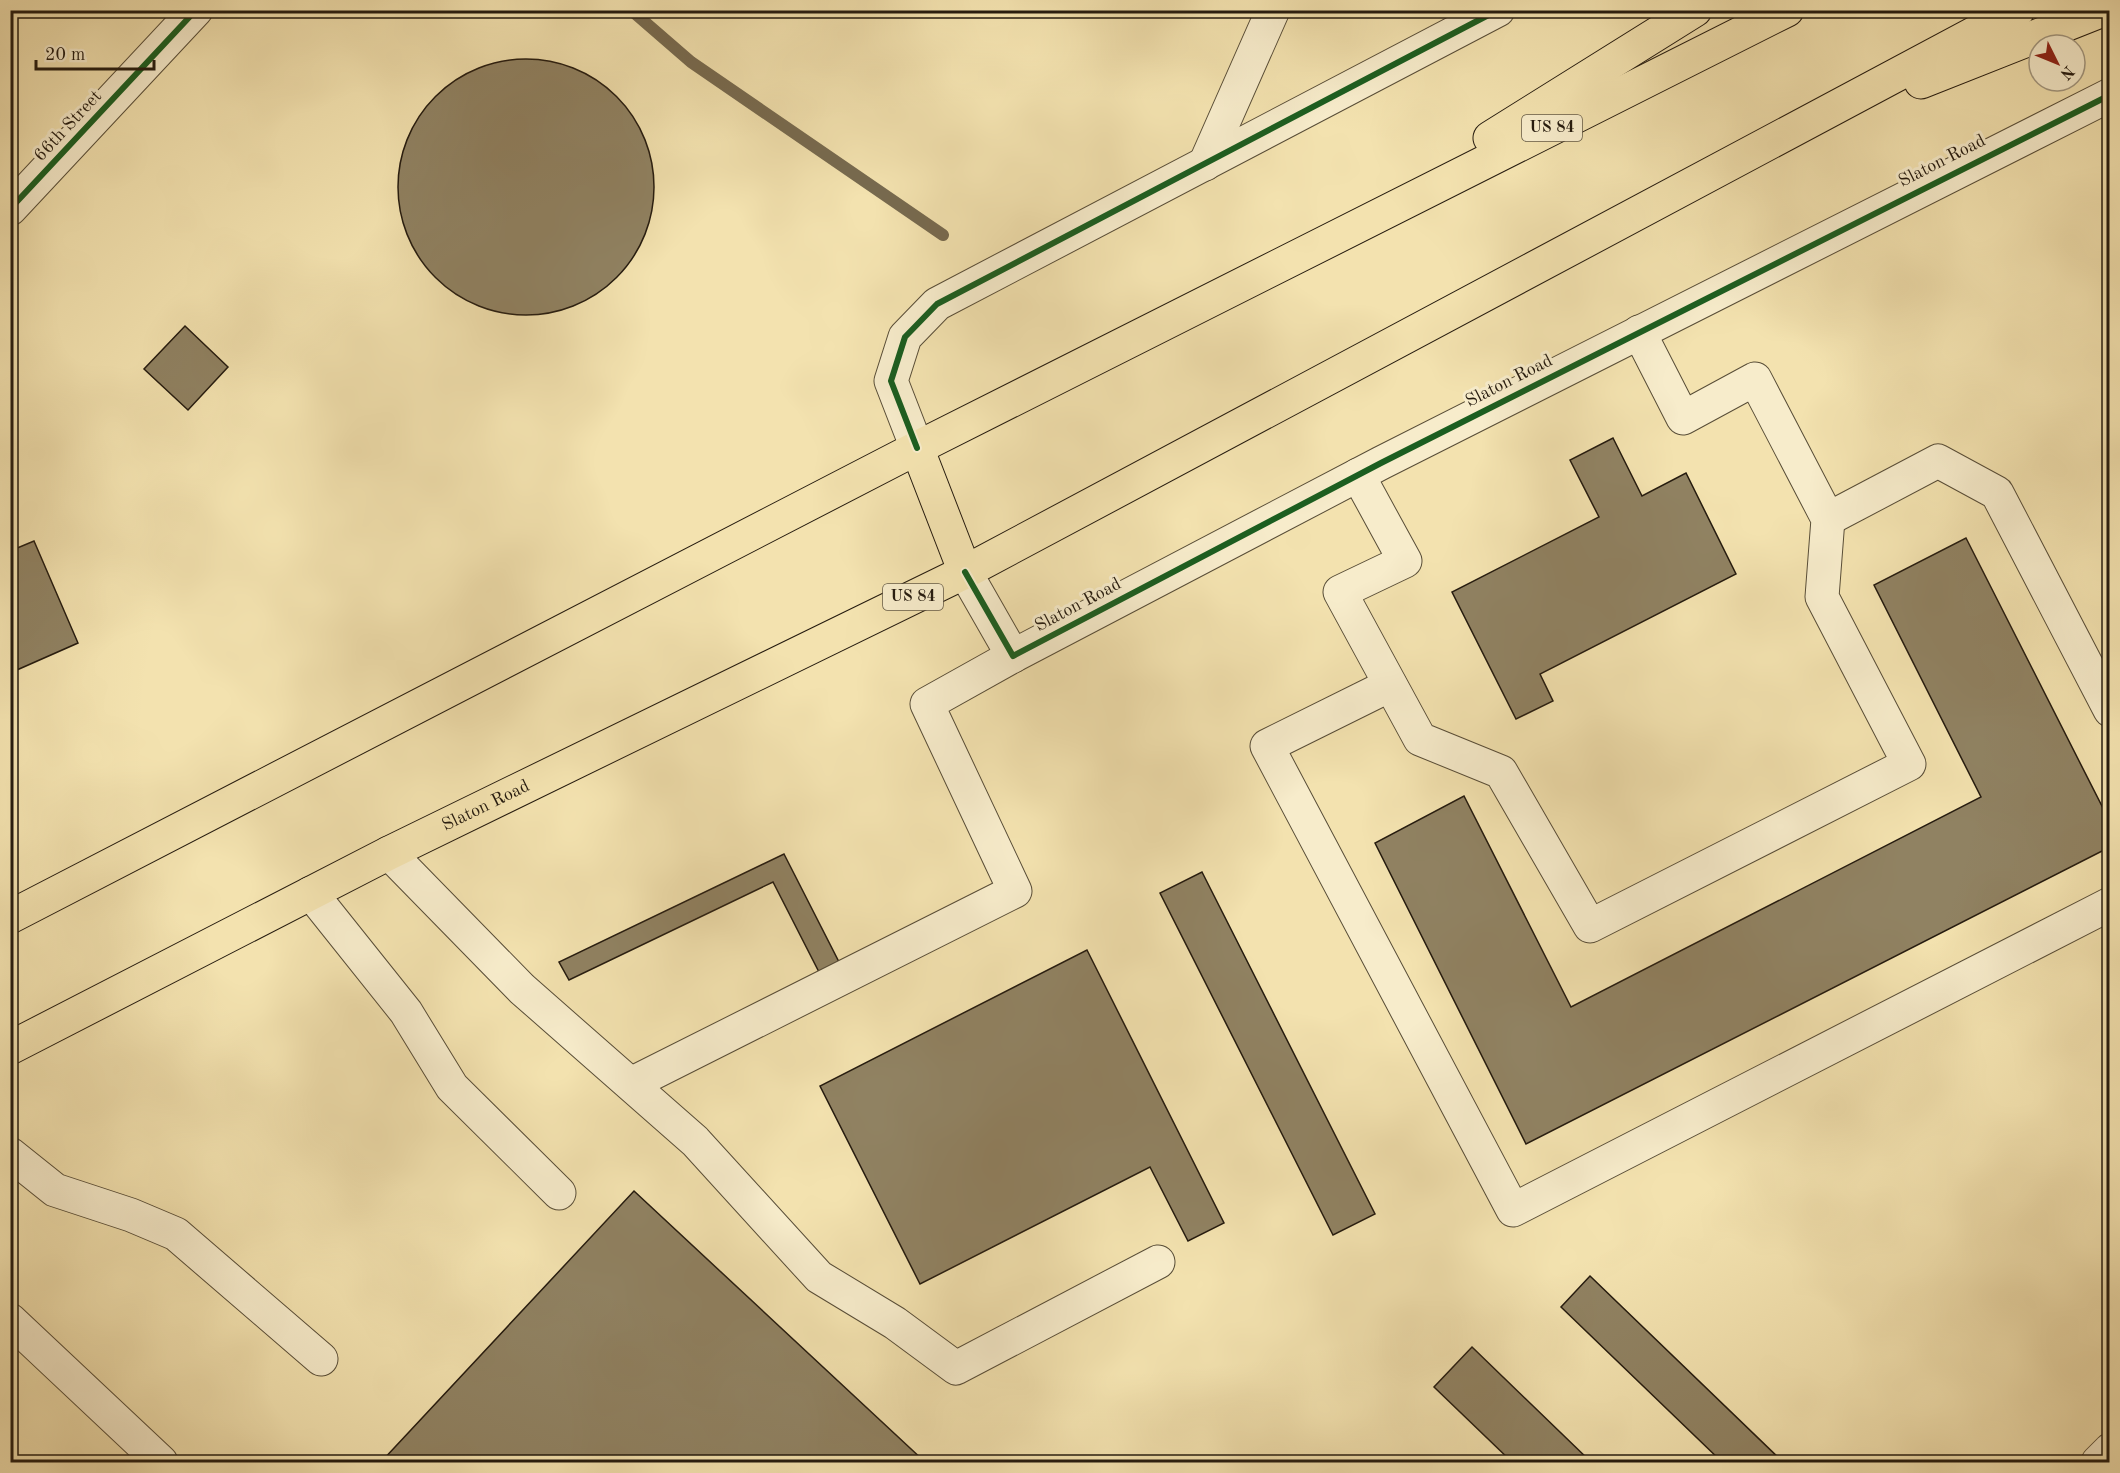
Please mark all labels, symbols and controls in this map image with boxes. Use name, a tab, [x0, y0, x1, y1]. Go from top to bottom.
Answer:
scale bar	[36, 33, 154, 71]
north arrow	[2027, 33, 2087, 93]
text: 20 m	[45, 46, 85, 64]
text: N	[2056, 62, 2077, 82]
street label: 66th Street	[31, 87, 105, 165]
road number: US 84	[1522, 115, 1582, 141]
street label: Slaton Road	[1896, 131, 1988, 191]
street label: Slaton Road	[1463, 351, 1555, 411]
street label: Slaton Road	[1032, 575, 1124, 635]
road number: US 84	[883, 584, 943, 610]
street label: Slaton Road	[439, 777, 533, 835]

